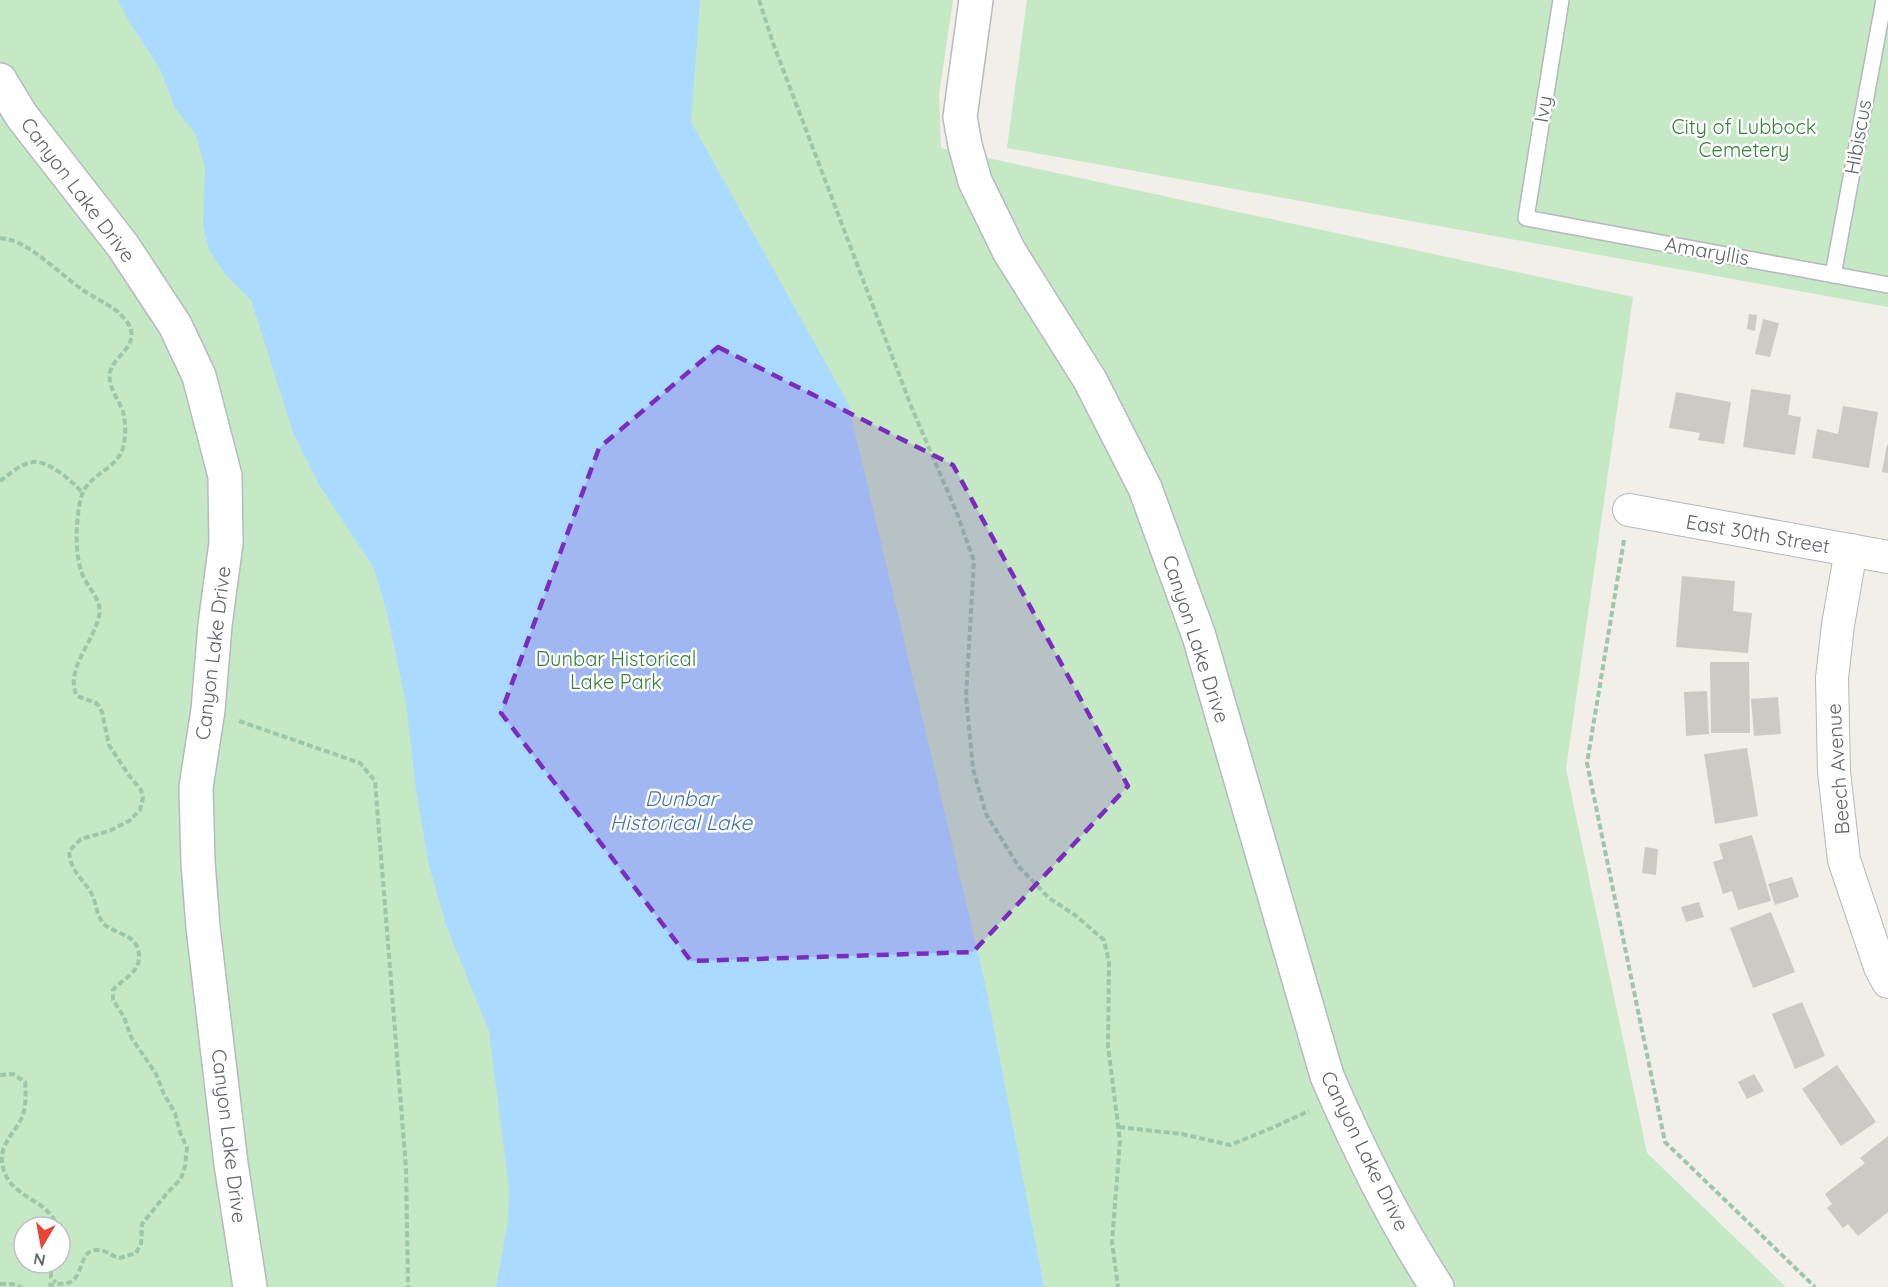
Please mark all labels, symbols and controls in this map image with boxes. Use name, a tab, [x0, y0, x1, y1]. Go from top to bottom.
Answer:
street label: Ivy	[1528, 94, 1557, 124]
street label: Hibiscus	[1839, 98, 1876, 176]
street label: Canyon Lake Drive	[16, 112, 141, 267]
park label: City of Lubbock Cemetery	[1671, 114, 1817, 162]
street label: Amaryllis	[1663, 231, 1751, 270]
street label: East 30th Street	[1684, 509, 1832, 559]
street label: Canyon Lake Drive	[1158, 552, 1235, 726]
street label: Canyon Lake Drive	[189, 565, 236, 741]
park label: Dunbar Historical Lake Park	[536, 646, 696, 694]
street label: Beech Avenue	[1820, 703, 1855, 835]
water label: Dunbar Historical Lake	[610, 785, 753, 835]
street label: Canyon Lake Drive	[206, 1048, 253, 1224]
street label: Canyon Lake Drive	[1316, 1067, 1415, 1235]
north arrow	[12, 1215, 72, 1275]
text: N	[32, 1249, 47, 1271]

